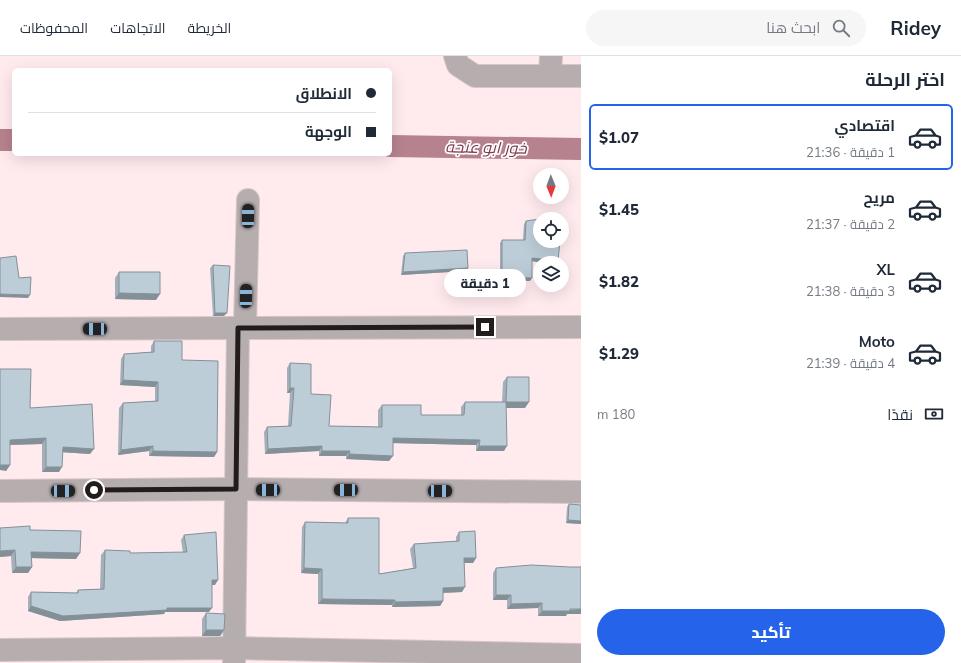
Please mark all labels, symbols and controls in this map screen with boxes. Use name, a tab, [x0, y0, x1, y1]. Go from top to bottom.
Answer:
search box	[586, 10, 866, 46]
text: Ridey	[890, 16, 941, 40]
icon: search	[830, 17, 852, 39]
text: ابحث هنا	[766, 18, 820, 37]
text: المحفوظات	[20, 19, 88, 37]
text: الاتجاهات	[110, 19, 166, 37]
text: الخريطة	[188, 19, 231, 37]
text: اختر الرحلة	[865, 68, 945, 91]
text: الانطلاق	[296, 84, 352, 103]
text: اقتصادي	[835, 116, 895, 135]
icon: car	[907, 119, 943, 155]
text: الوجهة	[305, 122, 352, 141]
text: $1.07	[599, 128, 639, 147]
water label: خور ابو عنجة	[445, 136, 528, 158]
text: 1 دقيقة · 21:36	[806, 144, 895, 160]
north arrow	[533, 168, 569, 204]
map controls	[533, 168, 569, 292]
text: مريح	[863, 188, 895, 207]
icon: car	[907, 191, 943, 227]
text: $1.45	[599, 200, 639, 219]
car	[242, 204, 254, 228]
button: locate	[533, 212, 569, 248]
text: 2 دقيقة · 21:37	[806, 216, 895, 232]
button: layers	[533, 256, 569, 292]
text: XL	[877, 260, 895, 279]
icon: car	[907, 263, 943, 299]
callout: 1 دقيقة	[444, 269, 526, 297]
text: $1.82	[599, 272, 639, 291]
text: 1 دقيقة	[460, 275, 510, 291]
text: 3 دقيقة · 21:38	[806, 283, 895, 299]
car	[240, 284, 252, 308]
route end	[476, 318, 494, 336]
car	[83, 323, 107, 335]
text: Moto	[859, 332, 895, 351]
icon: car	[907, 335, 943, 371]
text: $1.29	[599, 344, 639, 363]
text: 4 دقيقة · 21:39	[806, 355, 895, 371]
icon: cash	[923, 403, 945, 425]
text: نقدًا	[887, 405, 913, 424]
text: 180 m	[597, 406, 635, 422]
route start	[85, 481, 103, 499]
car	[256, 484, 280, 496]
car	[334, 484, 358, 496]
car	[51, 485, 75, 497]
car	[428, 485, 452, 497]
button: تأكيد	[597, 609, 945, 655]

